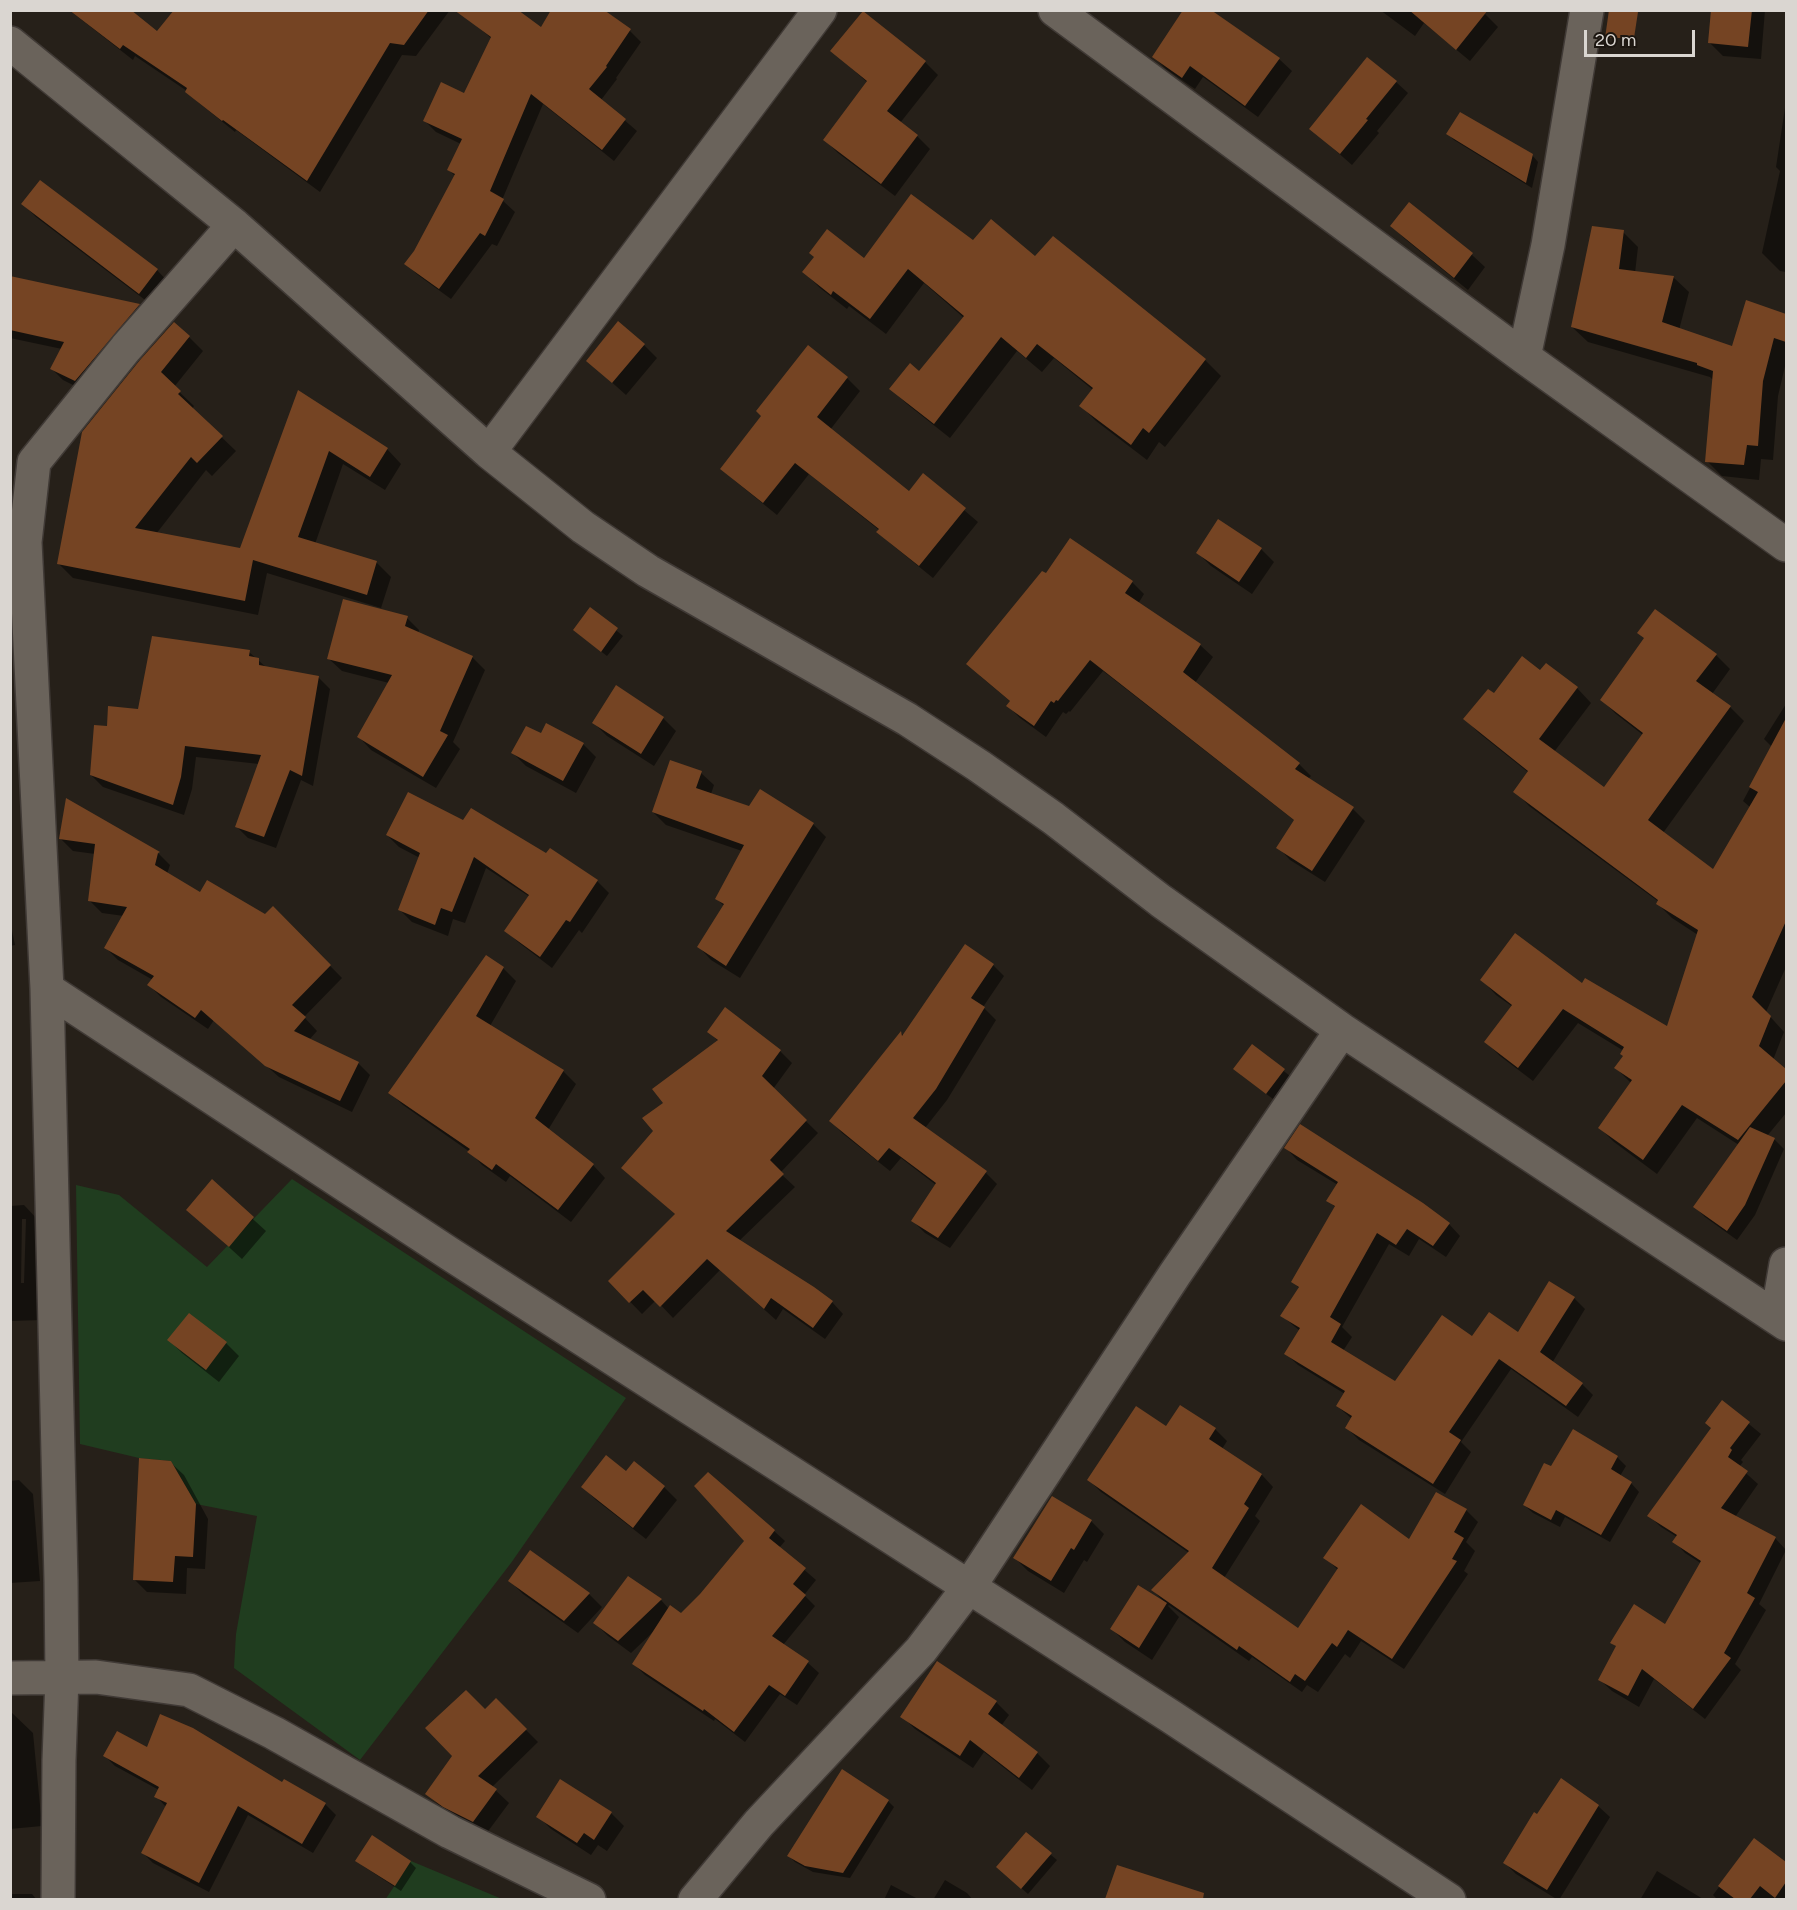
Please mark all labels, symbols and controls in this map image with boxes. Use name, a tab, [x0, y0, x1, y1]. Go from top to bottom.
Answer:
scale bar	[1587, 18, 1698, 56]
text: 20 m	[1595, 29, 1636, 51]

